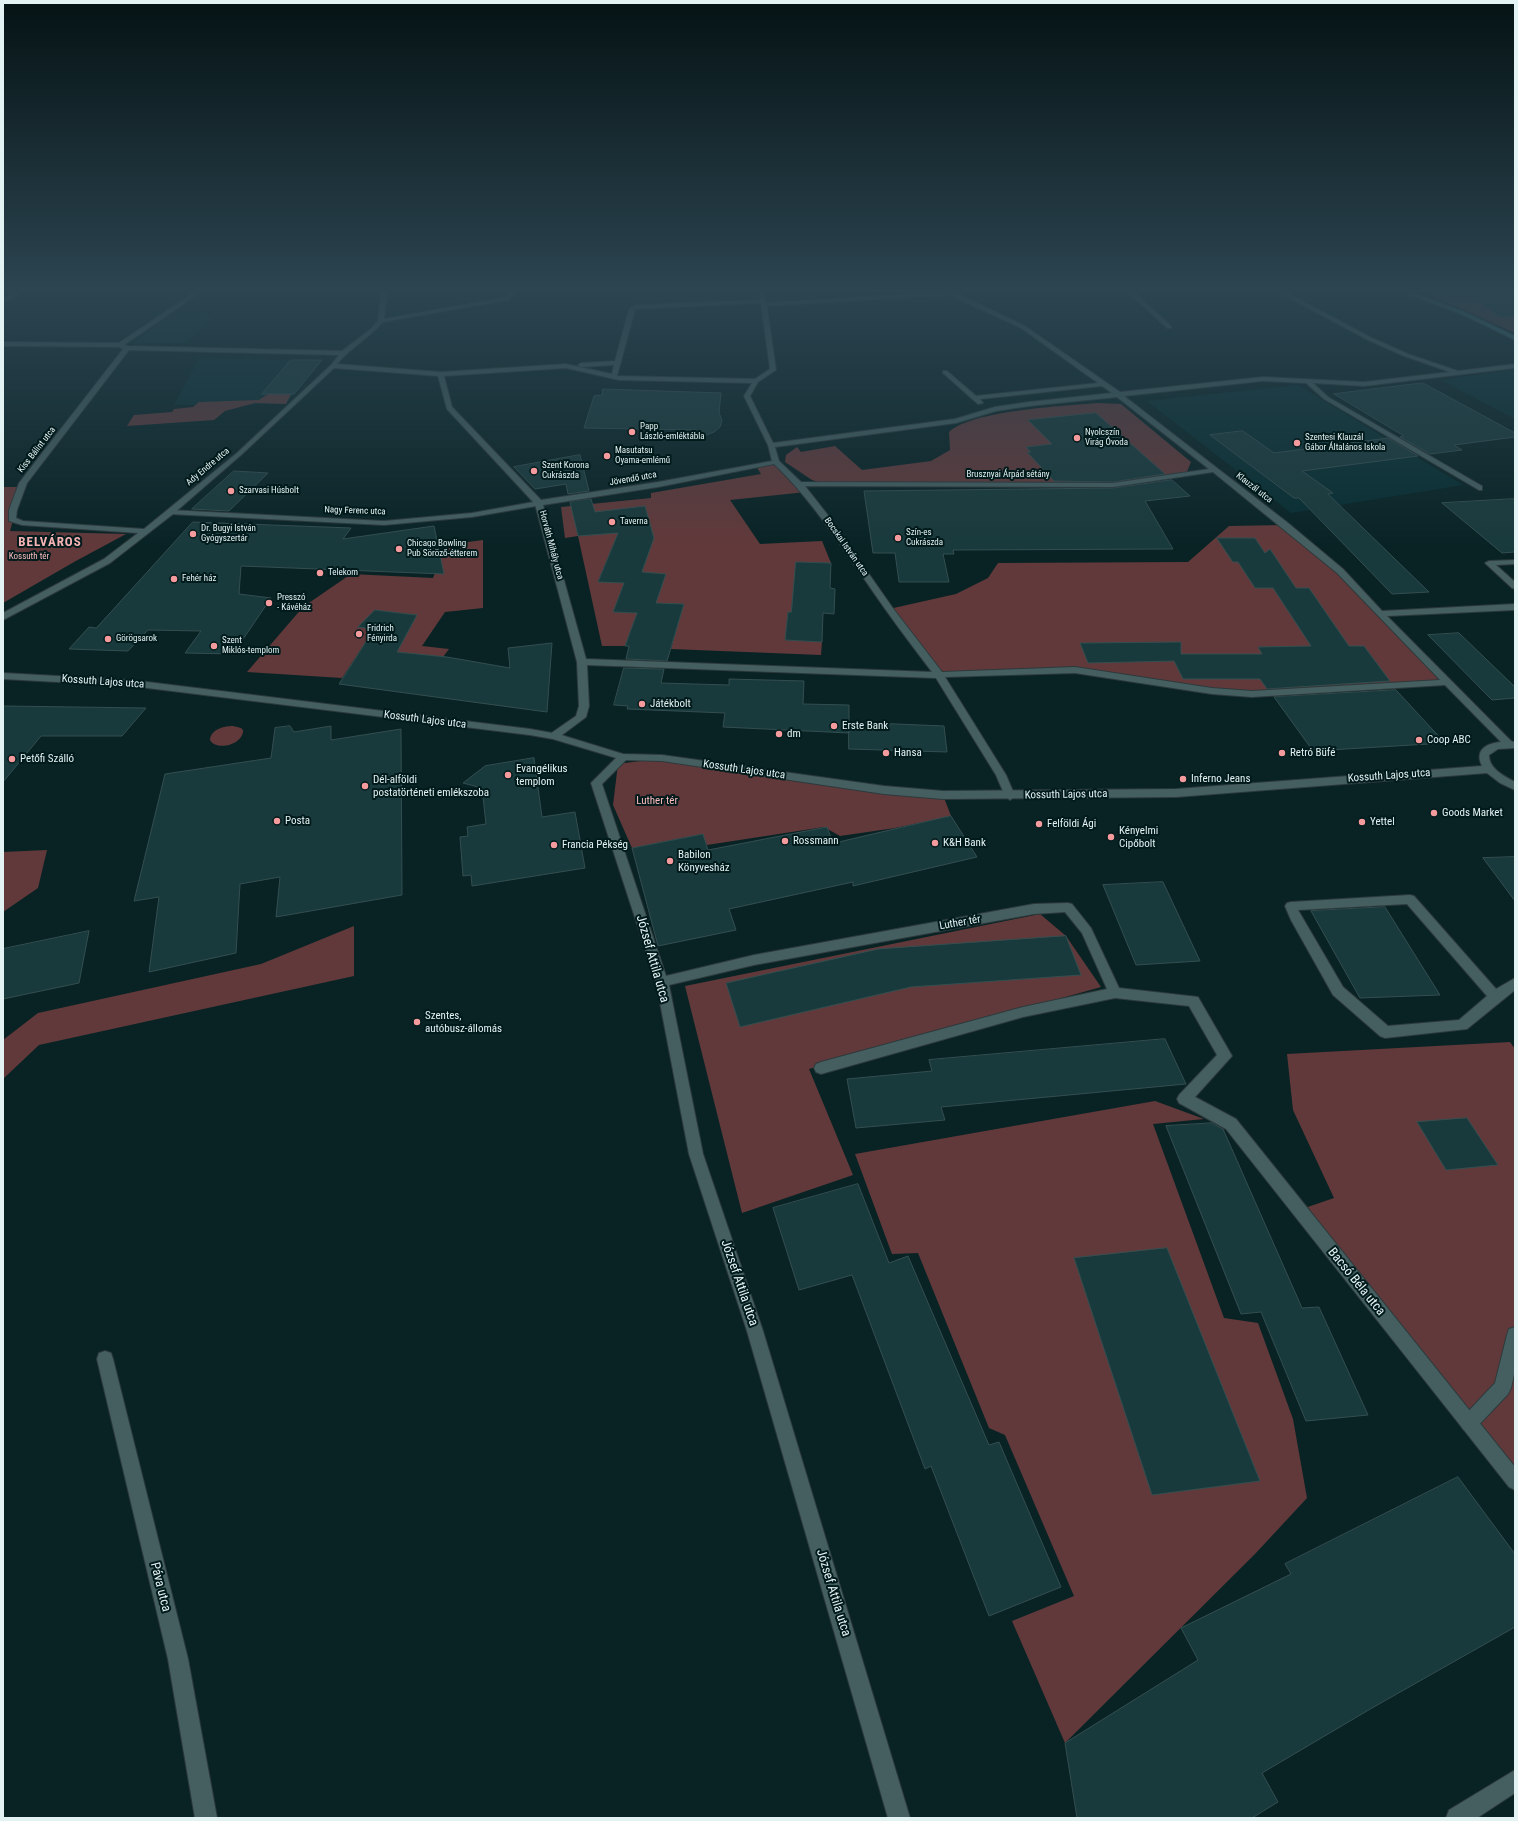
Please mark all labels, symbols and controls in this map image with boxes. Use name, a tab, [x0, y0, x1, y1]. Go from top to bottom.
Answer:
place label: Papp László-emléktábla	[640, 422, 705, 443]
street label: Kiss Bálint utca	[16, 425, 58, 475]
marker: Papp László-emléktábla	[627, 427, 637, 437]
place label: Nyolcszín Virág Óvoda	[1085, 428, 1128, 449]
marker: Nyolcszín Virág Óvoda	[1072, 433, 1082, 443]
place label: Szentesi Klauzál Gábor Általános Iskola	[1305, 433, 1385, 454]
marker: Szentesi Klauzál Gábor Általános Iskola	[1292, 438, 1302, 448]
street label: Ady Endre utca	[184, 446, 232, 488]
place label: Masutatsu Oyama-emlémű	[615, 446, 670, 467]
marker: Masutatsu Oyama-emlémű	[602, 451, 612, 461]
place label: Szent Korona Cukrászda	[542, 461, 589, 482]
marker: Szent Korona Cukrászda	[529, 466, 539, 476]
street label: Jövendő utca	[609, 470, 657, 488]
street label: Brusznyai Árpád sétány	[966, 470, 1050, 480]
street label: Klauzál utca	[1234, 470, 1274, 506]
marker: Szarvasi Húsbolt	[226, 486, 236, 496]
place label: Szarvasi Húsbolt	[239, 486, 299, 496]
street label: Nagy Ferenc utca	[324, 505, 386, 517]
street label: Horváth Mihály utca	[537, 509, 565, 581]
street label: Bocskai István utca	[822, 516, 870, 578]
marker: Taverna	[607, 517, 617, 527]
place label: Taverna	[620, 517, 648, 527]
place label: Dr. Bugyi István Gyógyszertár	[201, 524, 256, 545]
place label: Szín-es Cukrászda	[906, 528, 943, 549]
marker: Dr. Bugyi István Gyógyszertár	[188, 529, 198, 539]
marker: Szín-es Cukrászda	[893, 533, 903, 543]
district label: BELVÁROS	[18, 535, 82, 551]
place label: Chicago Bowling Pub Söröző-étterem	[407, 539, 477, 560]
marker: Chicago Bowling Pub Söröző-étterem	[394, 544, 404, 554]
park label: Kossuth tér	[9, 552, 49, 562]
marker: Telekom	[315, 568, 325, 578]
place label: Telekom	[328, 568, 358, 578]
marker: Fehér ház	[169, 574, 179, 584]
place label: Fehér ház	[182, 574, 216, 584]
place label: Presszó - Kávéház	[277, 593, 311, 614]
marker: Presszó - Kávéház	[264, 598, 274, 608]
place label: Fridrich Fényirda	[367, 624, 397, 645]
marker: Fridrich Fényirda	[354, 629, 364, 639]
marker: Görögsarok	[103, 634, 113, 644]
place label: Görögsarok	[116, 634, 157, 644]
place label: Szent Miklós-templom	[222, 636, 279, 657]
marker: Szent Miklós-templom	[209, 641, 219, 651]
street label: Kossuth Lajos utca	[61, 673, 145, 691]
place label: Játékbolt	[650, 697, 691, 711]
marker: Játékbolt	[637, 699, 647, 709]
street label: Kossuth Lajos utca	[383, 708, 467, 732]
place label: Erste Bank	[842, 719, 888, 733]
marker: Erste Bank	[829, 721, 839, 731]
place label: dm	[787, 727, 801, 741]
marker: dm	[774, 729, 784, 739]
place label: Coop ABC	[1427, 733, 1471, 747]
marker: Coop ABC	[1414, 735, 1424, 745]
place label: Hansa	[894, 746, 922, 760]
place label: Retró Büfé	[1290, 746, 1335, 760]
marker: Hansa	[881, 748, 891, 758]
marker: Retró Büfé	[1277, 748, 1287, 758]
place label: Petőfi Szálló	[20, 752, 74, 766]
marker: Petőfi Szálló	[7, 754, 17, 764]
street label: Kossuth Lajos utca	[702, 758, 786, 782]
place label: Evangélikus templom	[516, 762, 567, 788]
street label: Kossuth Lajos utca	[1347, 767, 1431, 785]
marker: Evangélikus templom	[503, 770, 513, 780]
place label: Inferno Jeans	[1191, 772, 1250, 786]
place label: Dél-alföldi postatörténeti emlékszoba	[373, 773, 489, 799]
marker: Inferno Jeans	[1178, 774, 1188, 784]
marker: Dél-alföldi postatörténeti emlékszoba	[360, 781, 370, 791]
street label: Kossuth Lajos utca	[1025, 788, 1107, 802]
park label: Luther tér	[636, 794, 678, 808]
place label: Goods Market	[1442, 806, 1503, 820]
marker: Goods Market	[1429, 808, 1439, 818]
place label: Posta	[285, 814, 310, 828]
place label: Yettel	[1370, 815, 1395, 829]
marker: Posta	[272, 816, 282, 826]
place label: Felföldi Ági	[1047, 817, 1096, 831]
marker: Yettel	[1357, 817, 1367, 827]
marker: Felföldi Ági	[1034, 819, 1044, 829]
place label: Kényelmi Cipőbolt	[1119, 824, 1158, 850]
marker: Kényelmi Cipőbolt	[1106, 832, 1116, 842]
place label: Rossmann	[793, 834, 839, 848]
marker: Rossmann	[780, 836, 790, 846]
place label: K&H Bank	[943, 836, 986, 850]
place label: Francia Pékség	[562, 838, 628, 852]
marker: K&H Bank	[930, 838, 940, 848]
marker: Francia Pékség	[549, 840, 559, 850]
place label: Babilon Könyvesház	[678, 848, 730, 874]
marker: Babilon Könyvesház	[665, 856, 675, 866]
street label: Luther tér	[938, 913, 982, 933]
street label: József Attila utca	[632, 914, 672, 1004]
place label: Szentes, autóbusz-állomás	[425, 1009, 502, 1035]
marker: Szentes, autóbusz-állomás	[412, 1017, 422, 1027]
street label: József Attila utca	[717, 1238, 761, 1328]
street label: Bacsó Béla utca	[1324, 1245, 1388, 1319]
street label: József Attila utca	[812, 1548, 854, 1638]
street label: Páva utca	[146, 1561, 174, 1613]

